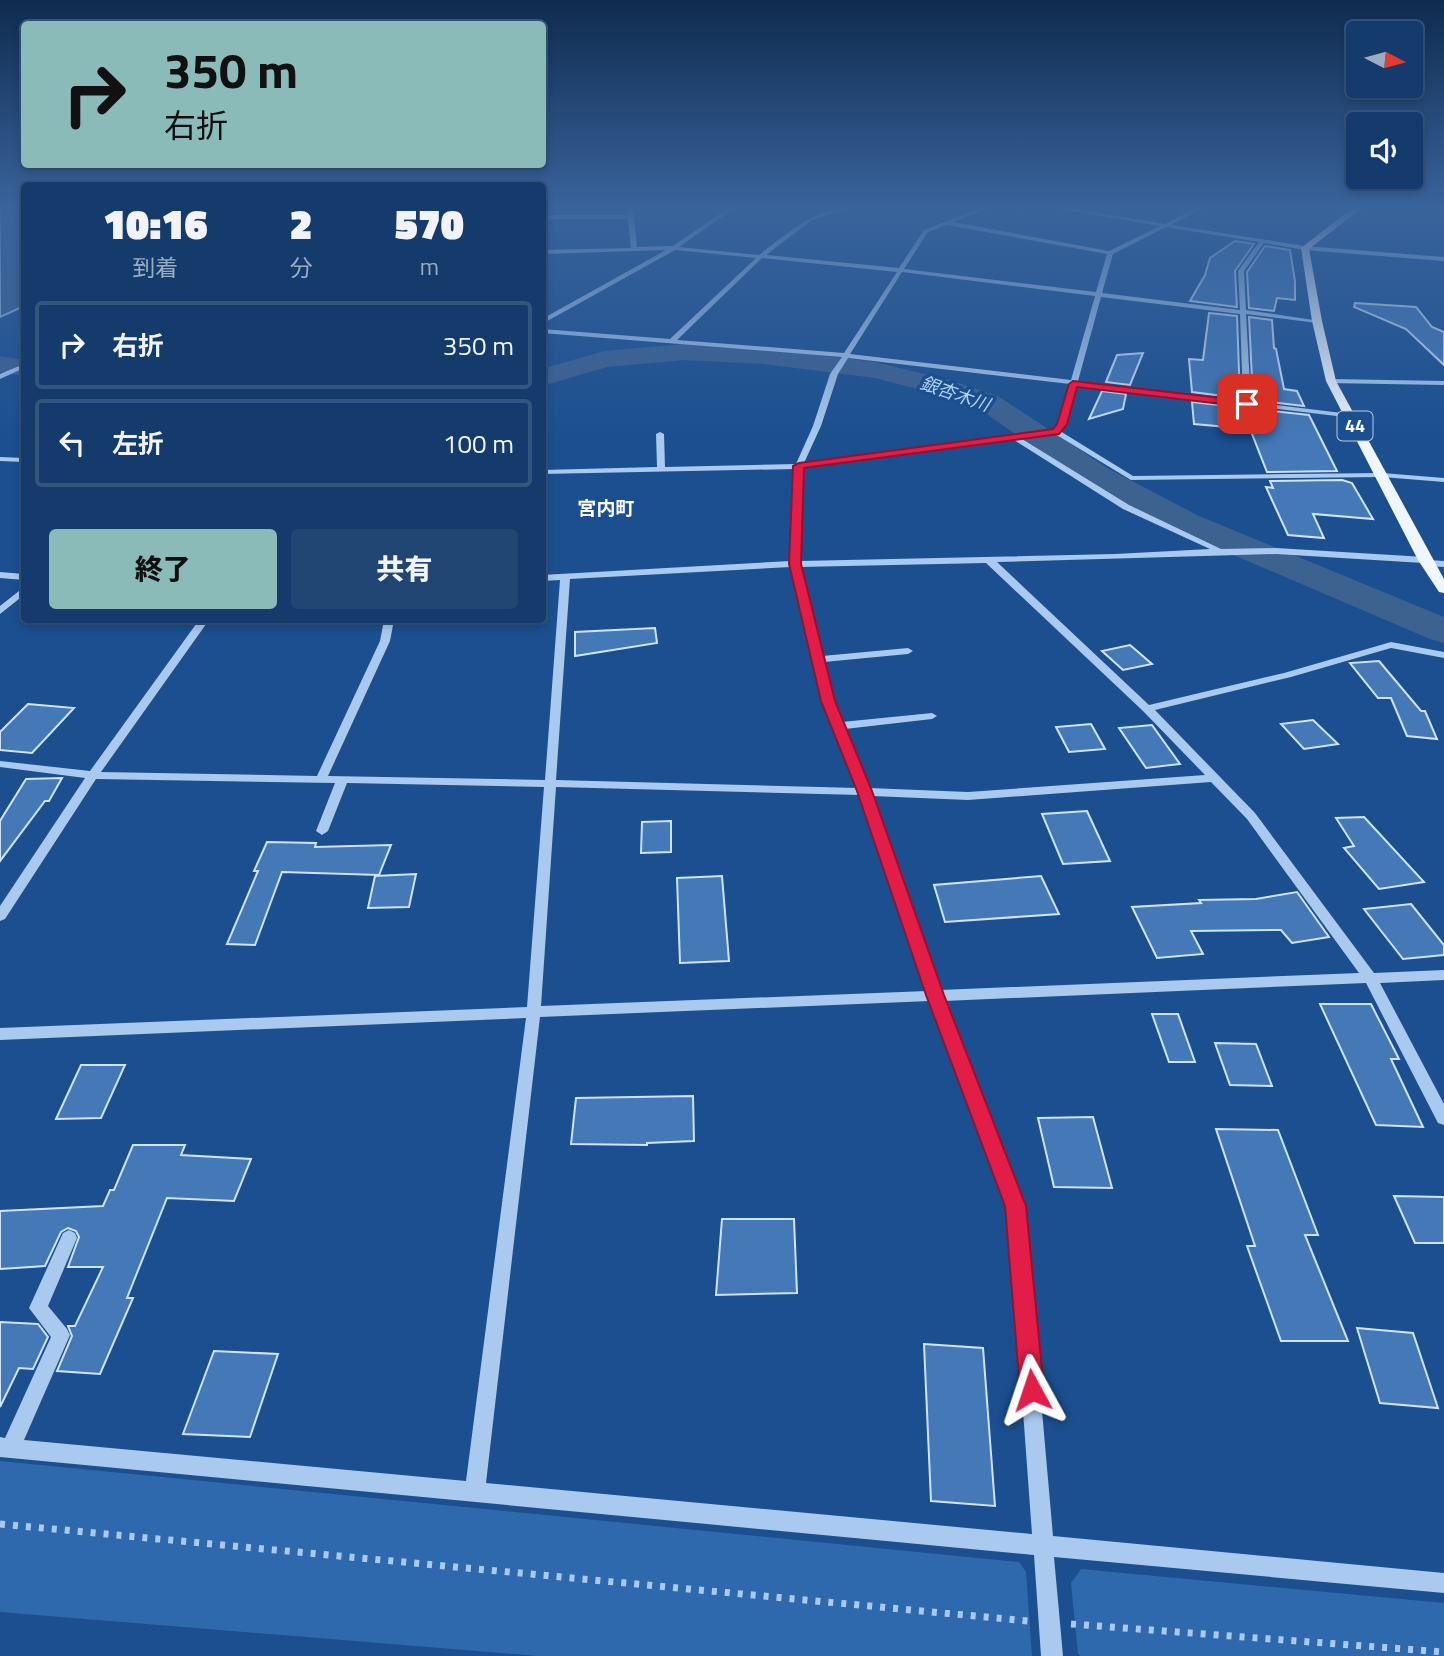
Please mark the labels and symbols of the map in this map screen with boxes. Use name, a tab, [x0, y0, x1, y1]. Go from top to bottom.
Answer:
north arrow	[1346, 21, 1423, 98]
water label: 銀杏木川	[917, 369, 995, 419]
pin	[1217, 374, 1277, 434]
road number: 44	[1338, 412, 1372, 440]
district label: 宮内町	[577, 493, 635, 522]
position arrow	[995, 1353, 1069, 1427]

